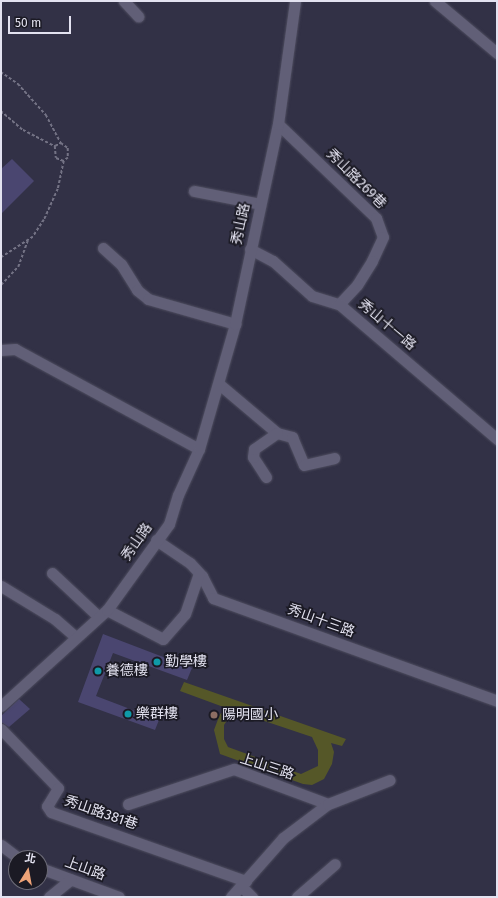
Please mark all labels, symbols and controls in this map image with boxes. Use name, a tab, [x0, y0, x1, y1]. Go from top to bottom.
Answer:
scale bar	[10, 8, 73, 34]
text: 50 m	[15, 16, 41, 30]
street label: 秀山路269巷	[323, 146, 389, 212]
street label: 秀山路	[228, 202, 254, 246]
street label: 秀山十一路	[355, 296, 419, 354]
street label: 秀山路	[118, 520, 156, 564]
street label: 秀山十三路	[285, 601, 357, 641]
place label: 勤學樓	[165, 654, 207, 670]
marker: 勤學樓	[152, 657, 162, 667]
place label: 養德樓	[106, 663, 148, 679]
marker: 養德樓	[93, 666, 103, 676]
place label: 樂群樓	[136, 706, 178, 722]
place label: 陽明國小	[222, 707, 278, 723]
marker: 樂群樓	[123, 709, 133, 719]
marker: 陽明國小	[209, 710, 219, 720]
street label: 上山三路	[238, 750, 296, 784]
street label: 秀山路381巷	[62, 793, 140, 833]
north arrow	[8, 850, 48, 890]
text: 北	[24, 851, 37, 866]
street label: 上山路	[62, 854, 108, 884]

